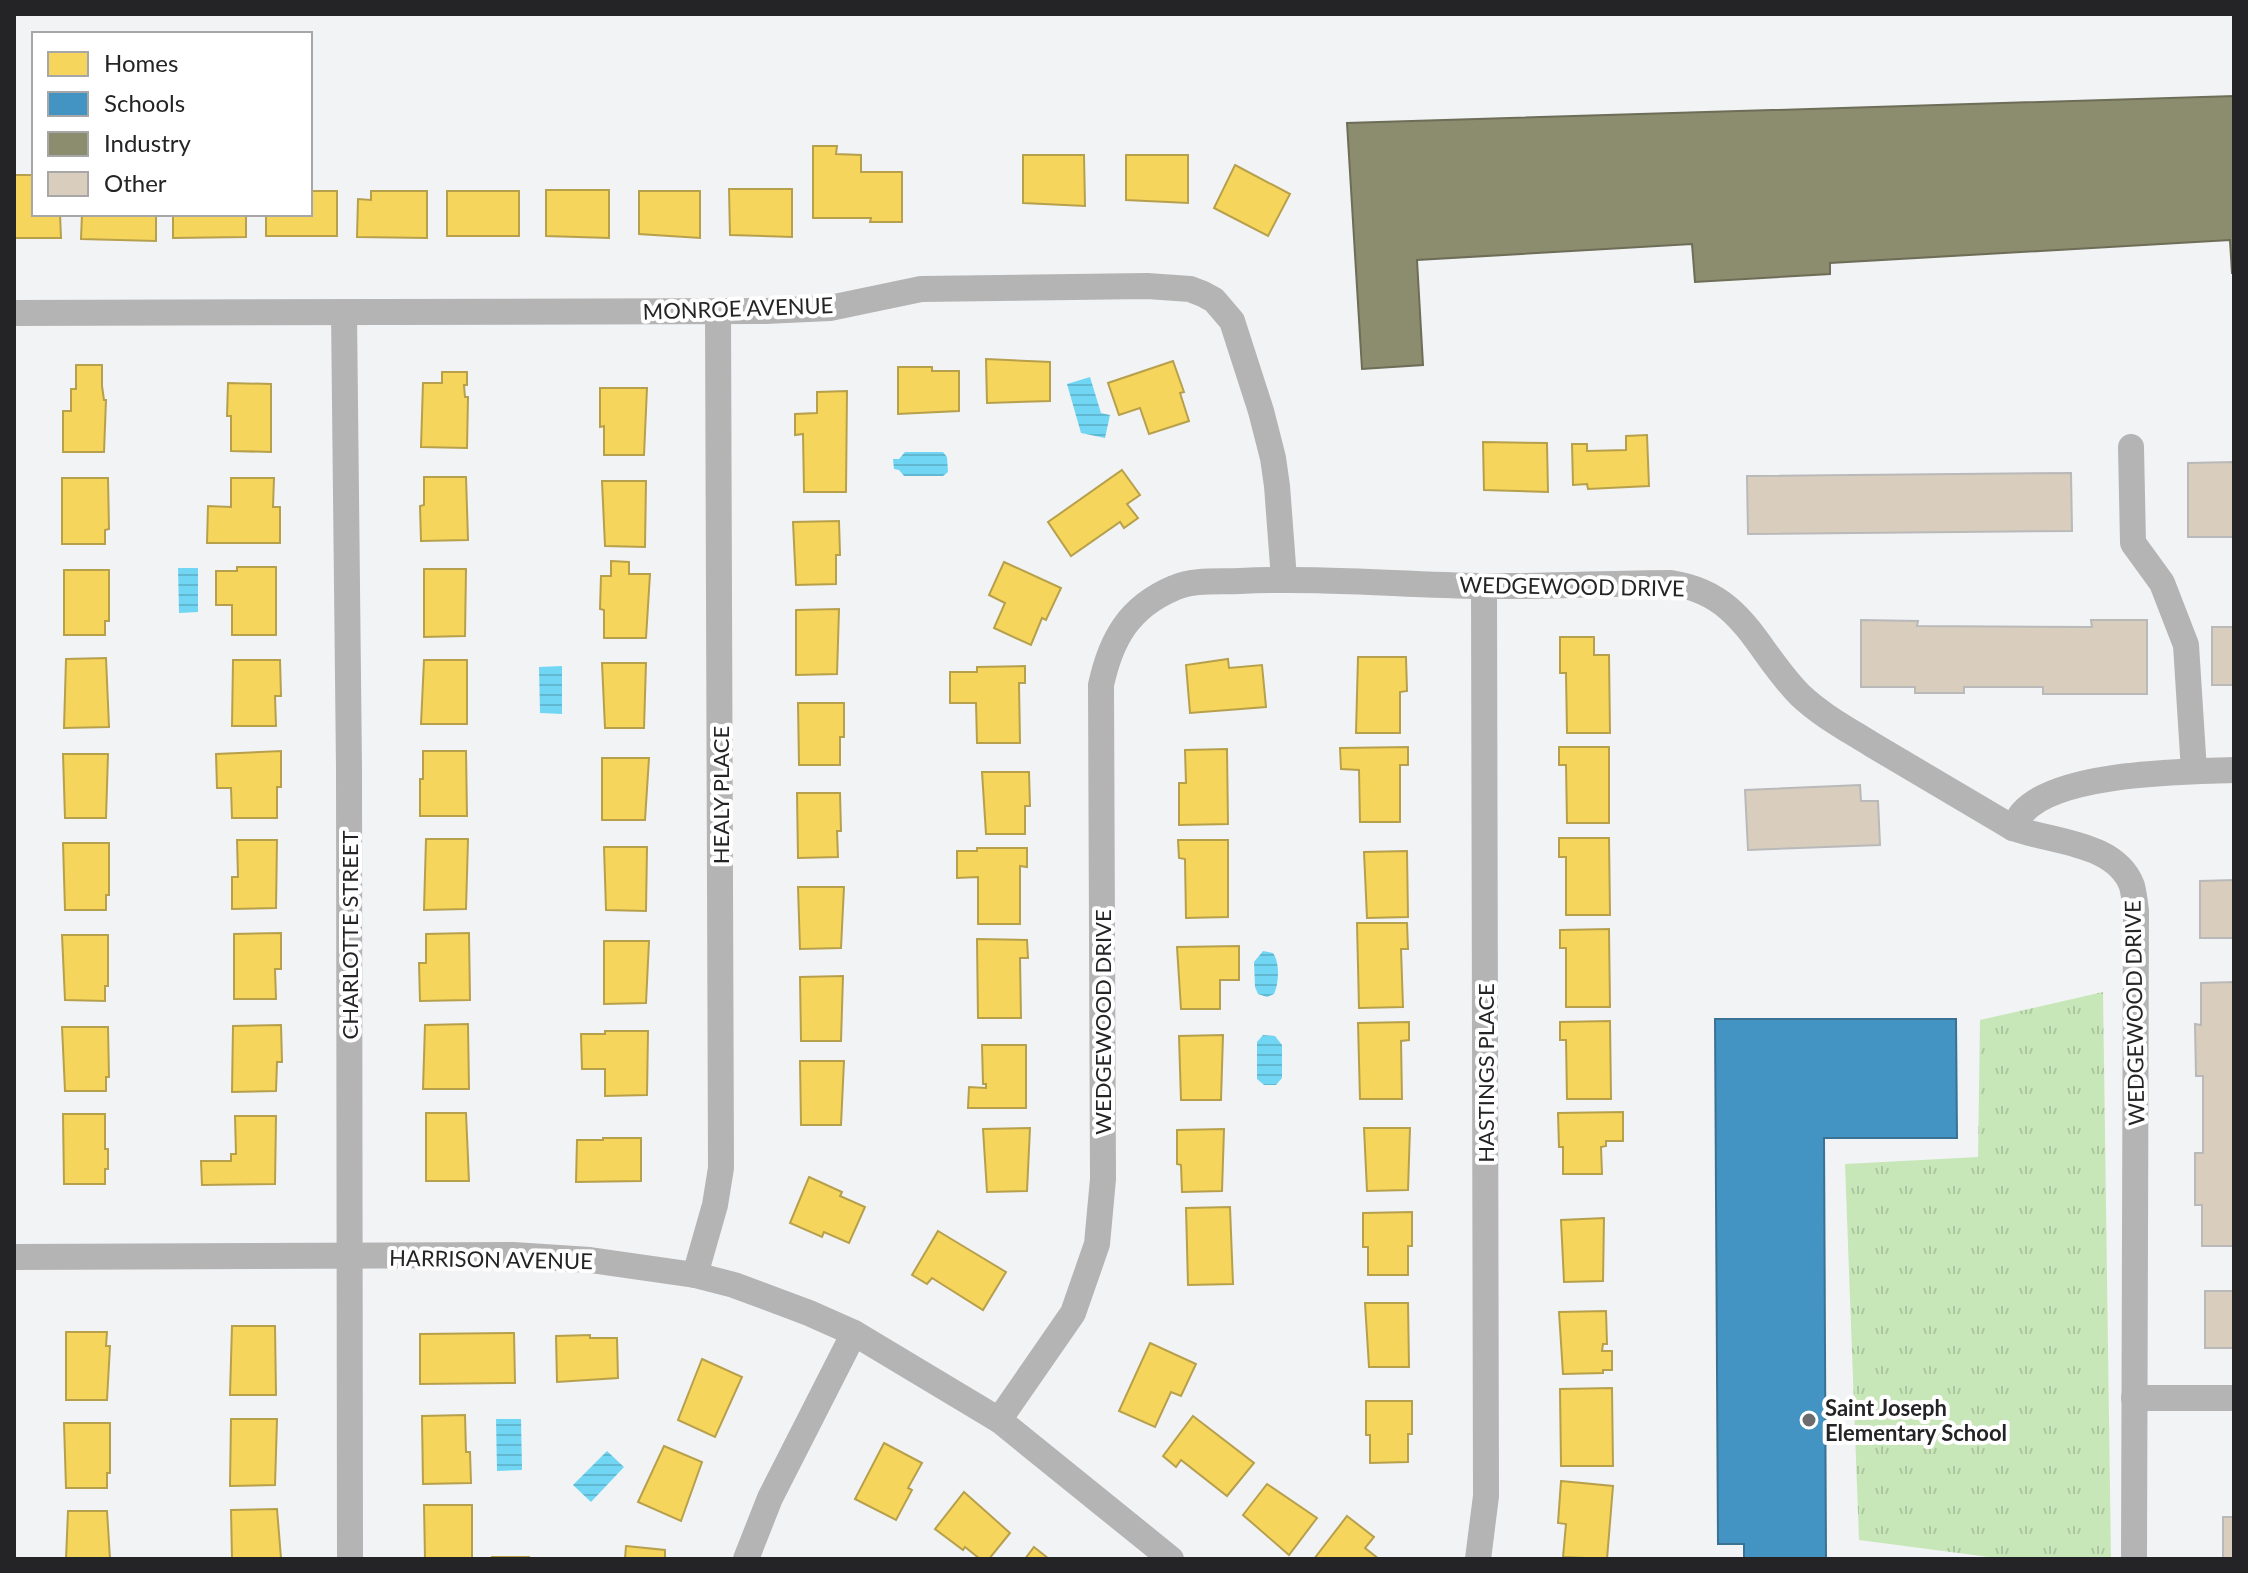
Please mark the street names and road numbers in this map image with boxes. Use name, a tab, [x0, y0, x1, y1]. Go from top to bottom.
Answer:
street label: MONROE AVENUE	[642, 291, 834, 325]
street label: WEDGEWOOD DRIVE	[1459, 571, 1685, 601]
street label: HEALY PLACE	[707, 726, 734, 864]
street label: CHARLOTTE STREET	[336, 830, 363, 1040]
street label: WEDGEWOOD DRIVE	[2119, 900, 2149, 1126]
street label: WEDGEWOOD DRIVE	[1089, 909, 1116, 1135]
street label: HASTINGS PLACE	[1472, 983, 1499, 1163]
street label: HARRISON AVENUE	[389, 1244, 593, 1274]

